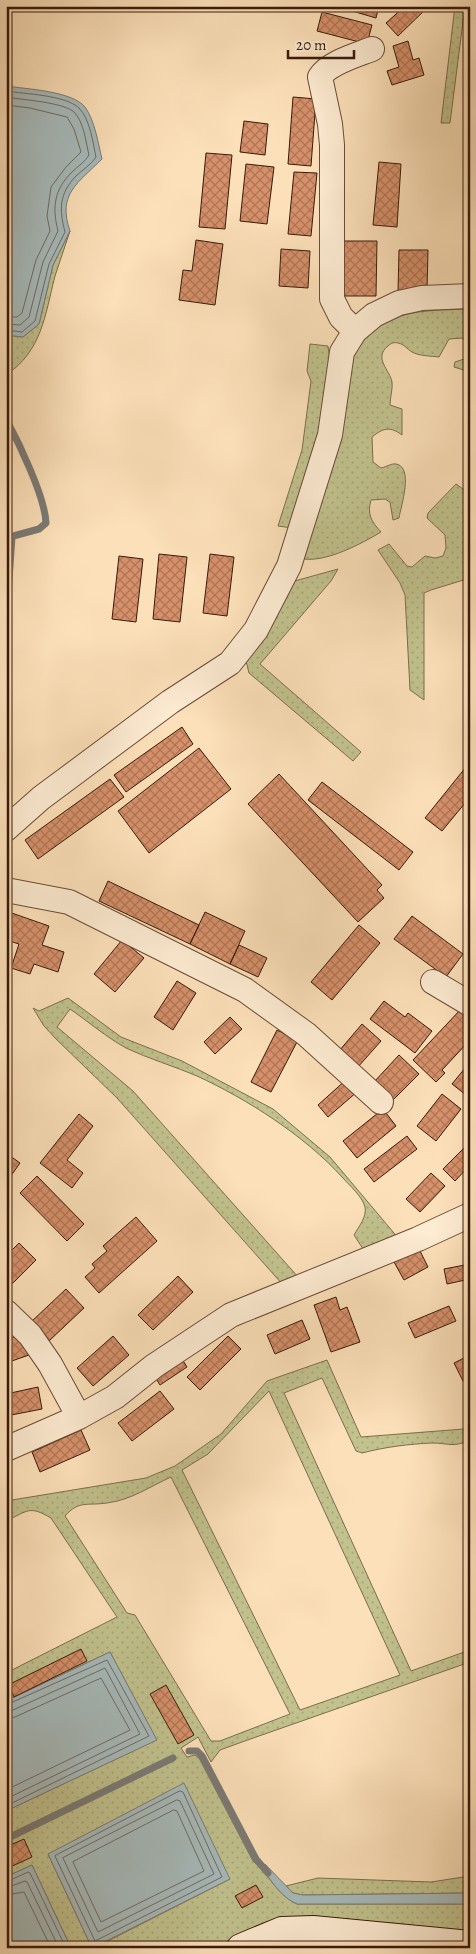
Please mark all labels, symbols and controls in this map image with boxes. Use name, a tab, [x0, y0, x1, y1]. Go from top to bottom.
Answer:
scale bar	[288, 28, 355, 60]
text: 20 m	[296, 35, 327, 55]

